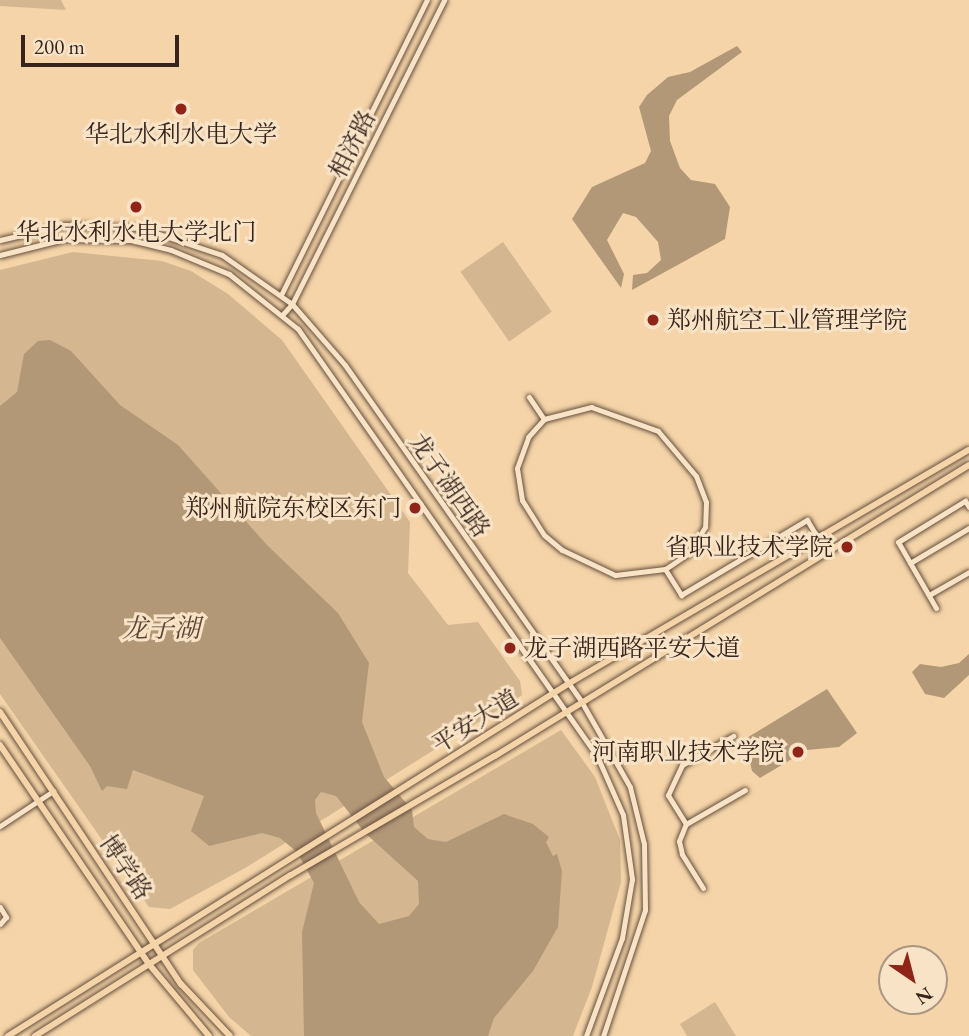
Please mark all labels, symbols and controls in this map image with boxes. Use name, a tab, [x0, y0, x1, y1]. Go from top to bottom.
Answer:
scale bar	[24, 21, 182, 65]
text: 200 m	[34, 33, 85, 60]
marker: 华北水利水电大学	[173, 101, 189, 117]
street label: 相济路	[323, 105, 381, 183]
place label: 华北水利水电大学	[85, 120, 277, 148]
marker: 华北水利水电大学北门	[128, 199, 144, 215]
place label: 华北水利水电大学北门	[16, 218, 256, 246]
place label: 郑州航空工业管理学院	[667, 306, 907, 334]
marker: 郑州航空工业管理学院	[645, 312, 661, 328]
street label: 龙子湖西路	[404, 428, 496, 542]
place label: 郑州航院东校区东门	[185, 494, 401, 522]
marker: 郑州航院东校区东门	[407, 500, 423, 516]
place label: 省职业技术学院	[665, 533, 833, 561]
marker: 省职业技术学院	[839, 539, 855, 555]
water label: 龙子湖	[122, 613, 200, 645]
place label: 龙子湖西路平安大道	[524, 634, 740, 662]
marker: 龙子湖西路平安大道	[502, 640, 518, 656]
street label: 平安大道	[427, 683, 523, 759]
place label: 河南职业技术学院	[592, 738, 784, 766]
marker: 河南职业技术学院	[790, 744, 806, 760]
street label: 博学路	[94, 829, 158, 905]
north arrow	[878, 945, 948, 1015]
text: N	[911, 981, 938, 1011]

